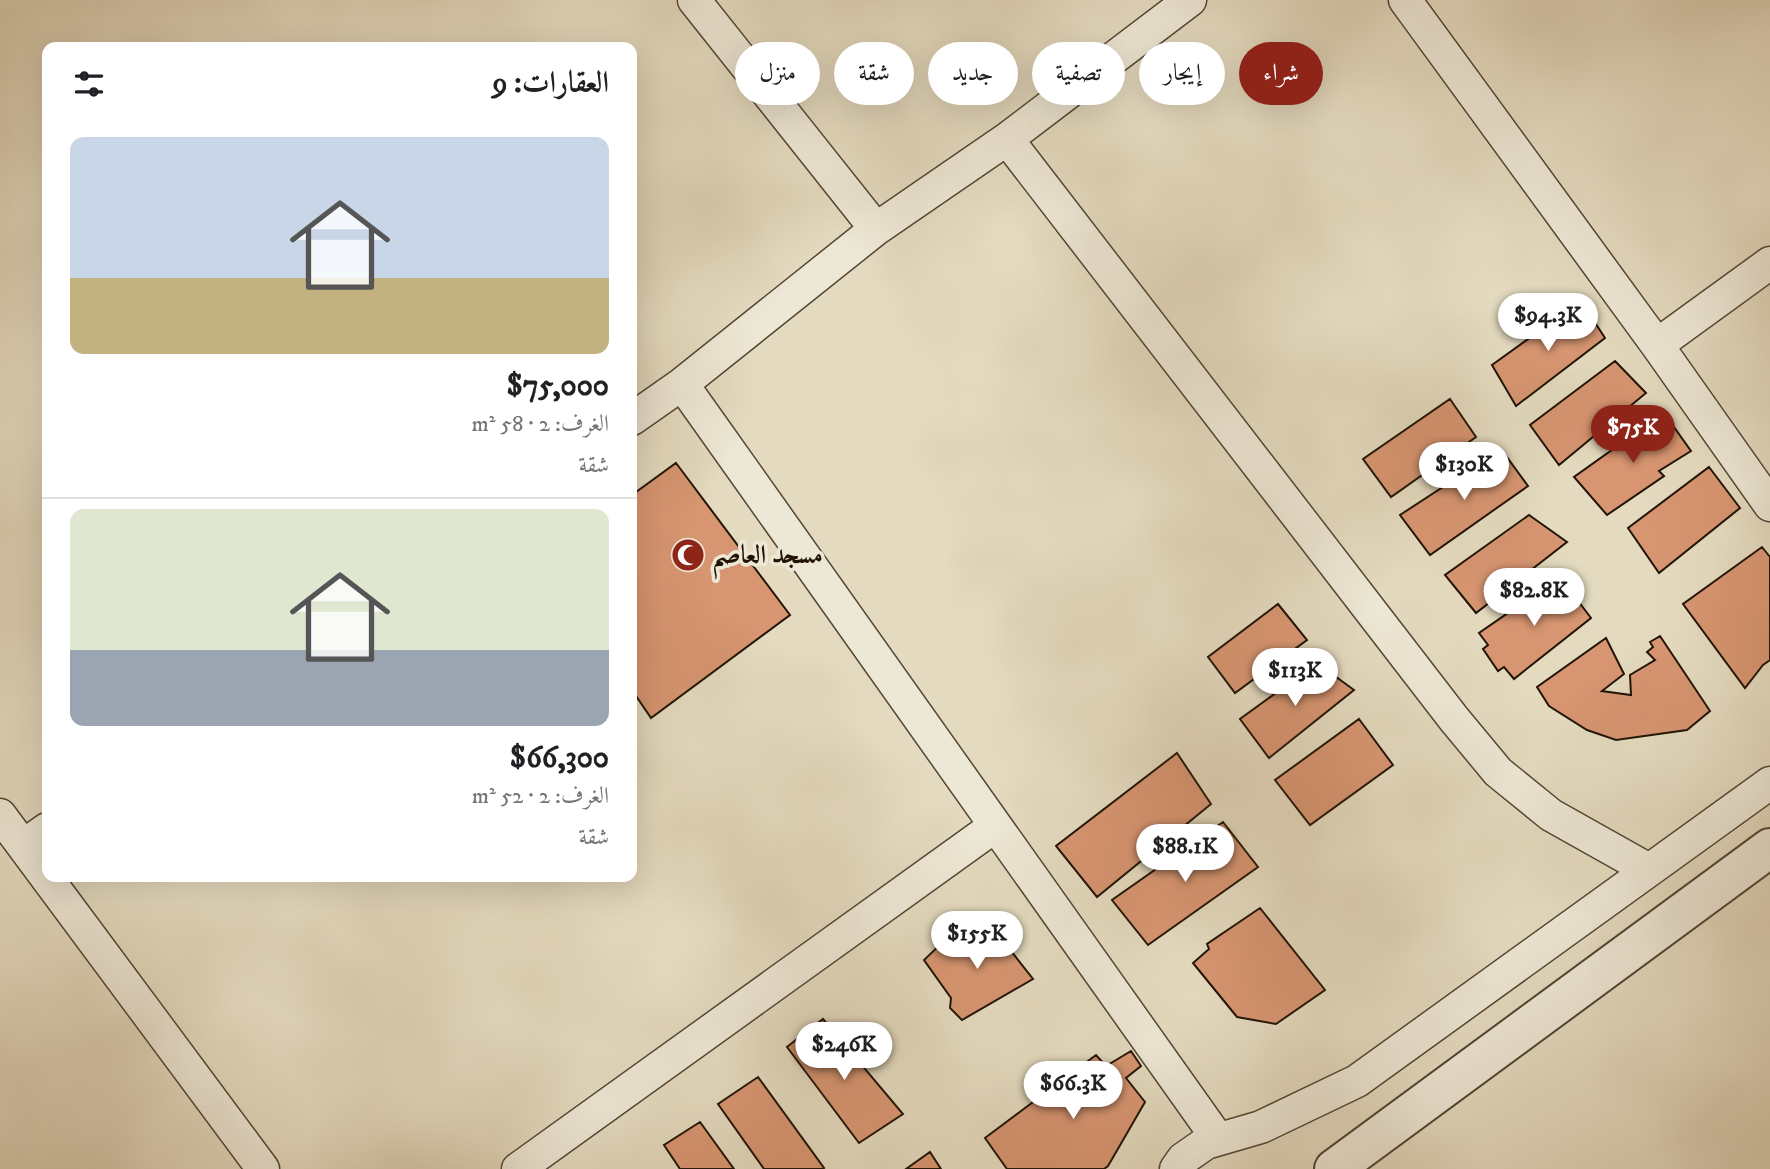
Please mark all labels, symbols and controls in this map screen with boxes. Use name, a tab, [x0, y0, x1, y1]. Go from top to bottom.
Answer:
chip: منزل	[735, 42, 820, 105]
chip: شقة	[834, 42, 914, 105]
chip: جديد	[928, 42, 1018, 105]
chip: تصفية	[1032, 42, 1125, 105]
chip: إيجار	[1139, 42, 1225, 105]
chip: شراء	[1239, 42, 1323, 105]
icon: filters	[70, 65, 108, 103]
text: العقارات: 9	[493, 65, 609, 102]
icon: home	[277, 182, 403, 308]
pin: $94.3K	[1491, 294, 1605, 353]
text: $94.3K	[1514, 301, 1582, 330]
text: $75,000	[506, 368, 609, 405]
pin: $75K	[1592, 406, 1674, 465]
text: الغرف: 2 · 58 m²	[472, 410, 609, 439]
text: $75K	[1607, 413, 1659, 442]
pin: $130K	[1415, 442, 1513, 502]
text: $130K	[1435, 450, 1493, 479]
text: شقة	[579, 451, 609, 480]
mosque icon: مسجد العاصم	[669, 536, 707, 574]
place label: مسجد العاصم	[712, 539, 823, 580]
icon: home	[277, 554, 403, 680]
pin: $82.8K	[1477, 568, 1591, 628]
text: $82.8K	[1500, 576, 1568, 605]
pin: $113K	[1246, 648, 1344, 708]
text: $113K	[1268, 656, 1322, 685]
text: $66,300	[510, 740, 609, 777]
text: الغرف: 2 · 52 m²	[472, 782, 609, 811]
text: شقة	[579, 823, 609, 852]
pin: $88.1K	[1128, 824, 1242, 884]
text: $88.1K	[1152, 832, 1218, 861]
pin: $155K	[928, 912, 1026, 971]
text: $155K	[947, 919, 1007, 948]
pin: $246K	[795, 1023, 893, 1082]
text: $246K	[811, 1030, 877, 1059]
pin: $66.3K	[1016, 1062, 1130, 1121]
text: $66.3K	[1040, 1069, 1106, 1098]

